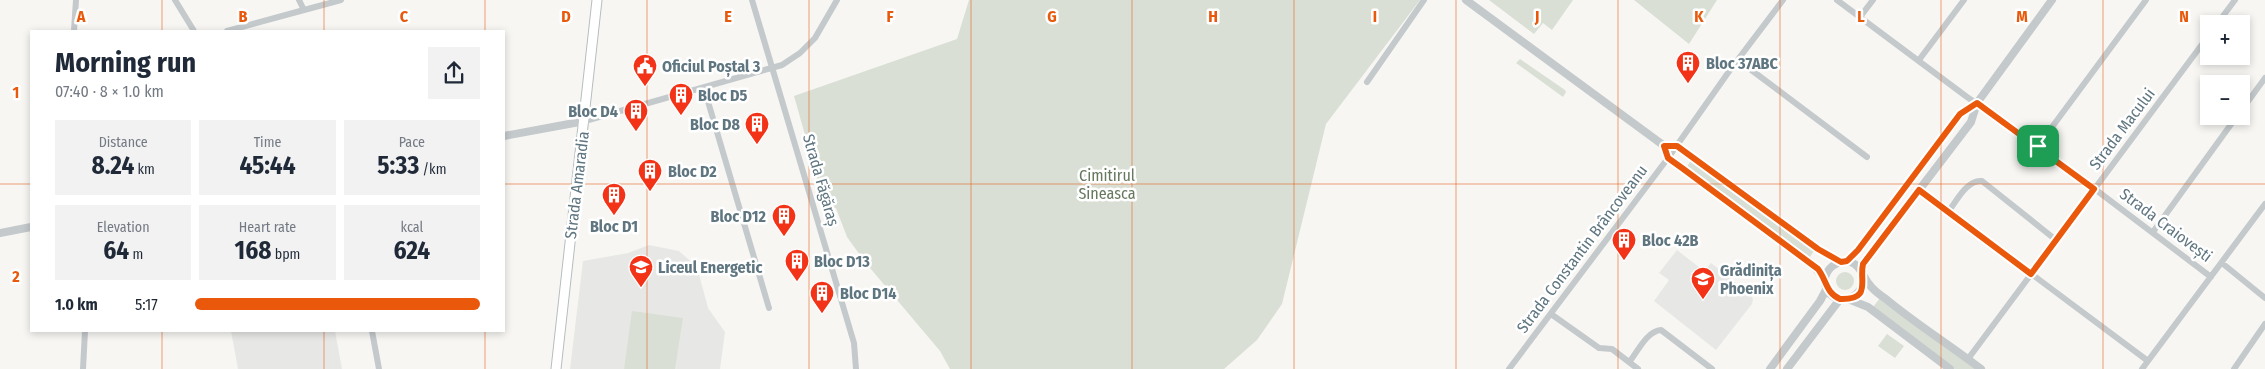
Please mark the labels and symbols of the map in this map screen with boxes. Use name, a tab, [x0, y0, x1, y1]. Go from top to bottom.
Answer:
text: A	[76, 7, 86, 26]
text: B	[239, 7, 248, 26]
text: C	[400, 7, 409, 26]
text: D	[561, 7, 571, 26]
text: E	[724, 7, 732, 26]
text: F	[886, 7, 894, 26]
text: G	[1047, 7, 1057, 26]
text: H	[1208, 7, 1218, 26]
text: I	[1373, 7, 1377, 26]
text: J	[1534, 7, 1539, 26]
text: K	[1694, 7, 1704, 26]
text: L	[1857, 7, 1865, 26]
text: M	[2016, 7, 2028, 26]
text: N	[2179, 7, 2189, 26]
building icon: Bloc 37ABC	[1675, 50, 1701, 84]
public building icon: Oficiul Poștal 3	[632, 53, 658, 87]
place label: Bloc 37ABC	[1706, 54, 1779, 73]
place label: Oficiul Poștal 3	[662, 57, 761, 77]
building icon: Bloc D5	[668, 82, 694, 116]
text: 1	[13, 83, 19, 102]
street label: Strada Macului	[2085, 84, 2159, 174]
place label: Bloc D5	[698, 86, 748, 105]
building icon: Bloc D4	[623, 98, 649, 132]
place label: Bloc D4	[568, 102, 618, 121]
building icon: Bloc D8	[744, 111, 770, 145]
place label: Bloc D8	[690, 115, 741, 134]
pin	[2017, 125, 2059, 167]
street label: Strada Amaradia	[561, 130, 593, 240]
street label: Strada Făgăraș	[798, 132, 843, 229]
building icon: Bloc D2	[637, 158, 663, 192]
street label: Strada Constantin Brâncoveanu	[1513, 161, 1651, 337]
place label: Bloc D2	[668, 162, 717, 181]
park label: Cimitirul Sineasca	[1078, 166, 1136, 203]
building icon: Bloc D1	[601, 182, 627, 216]
street label: Strada Craiovești	[2116, 184, 2216, 267]
building icon: Bloc D12	[771, 203, 797, 237]
place label: Bloc D12	[710, 207, 767, 226]
place label: Bloc D1	[590, 217, 638, 236]
building icon: Bloc 42B	[1611, 227, 1637, 261]
place label: Bloc 42B	[1642, 231, 1699, 250]
building icon: Bloc D13	[784, 248, 810, 282]
place label: Bloc D13	[814, 252, 870, 271]
school or university icon: Liceul Energetic	[628, 254, 654, 288]
place label: Liceul Energetic	[658, 258, 762, 277]
place label: Grădinița Phoenix	[1720, 261, 1782, 298]
school or university icon: Grădinița Phoenix	[1690, 266, 1716, 300]
text: 2	[11, 267, 20, 286]
building icon: Bloc D14	[809, 280, 835, 314]
place label: Bloc D14	[840, 284, 896, 303]

